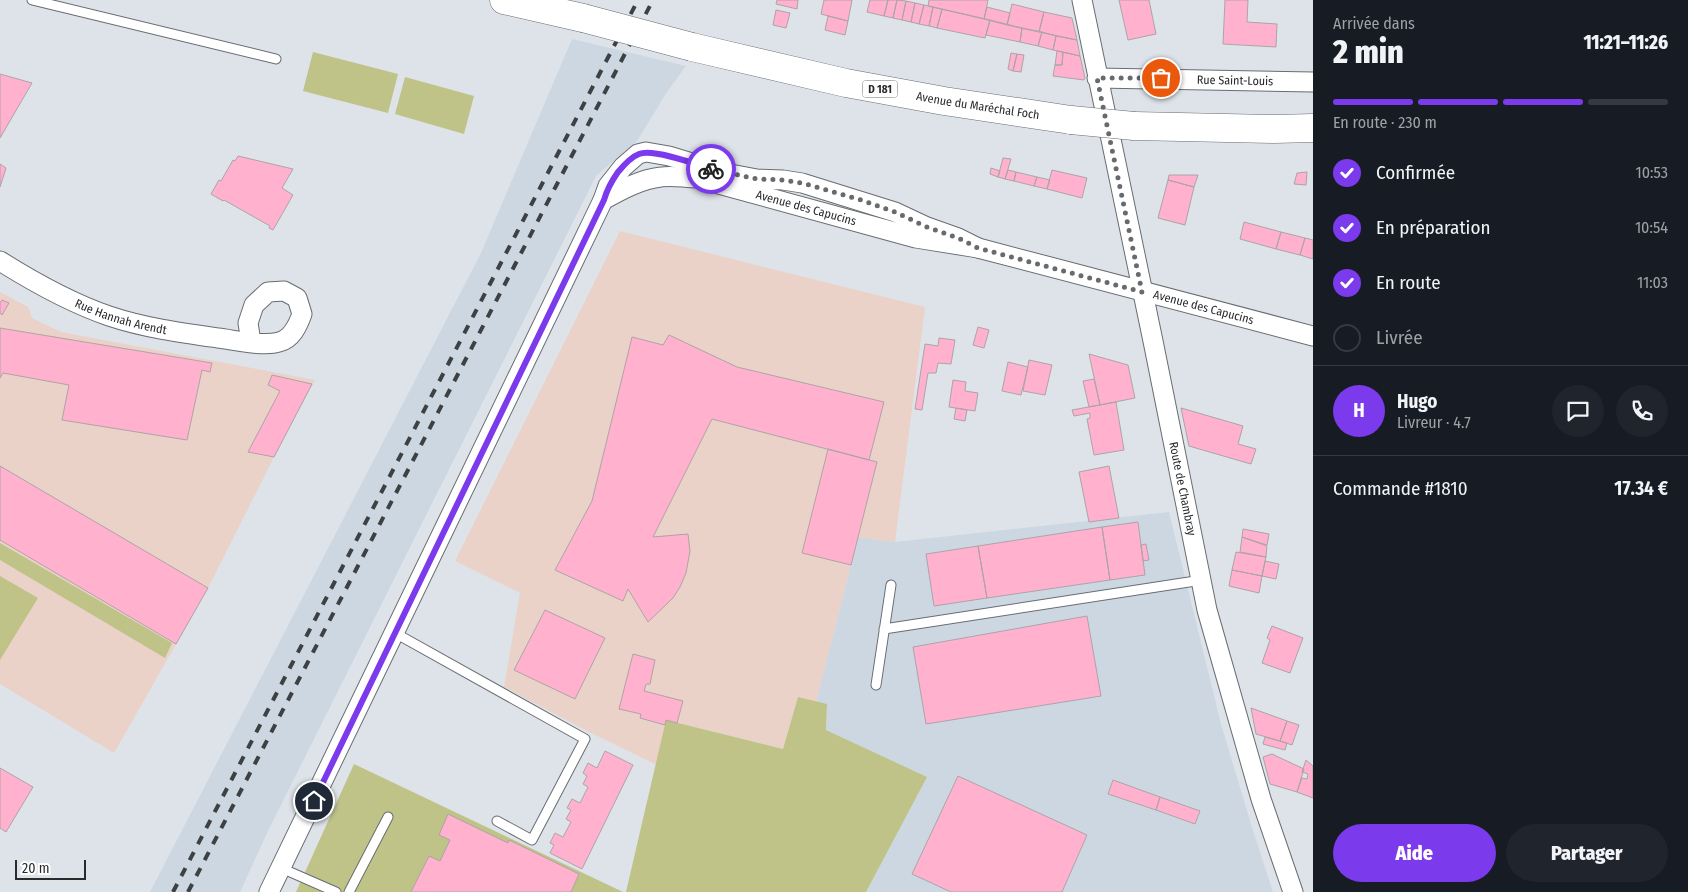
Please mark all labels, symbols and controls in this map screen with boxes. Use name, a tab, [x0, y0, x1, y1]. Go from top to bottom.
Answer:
text: Arrivée dans	[1333, 14, 1415, 33]
text: 11:21–11:26	[1583, 31, 1668, 54]
text: 2 min	[1333, 33, 1404, 71]
pin	[1140, 57, 1182, 99]
icon: bag	[1147, 64, 1175, 92]
street label: Rue Saint-Louis	[1197, 73, 1273, 88]
road number: D 181	[862, 80, 898, 98]
street label: Avenue du Maréchal Foch	[915, 89, 1040, 122]
text: En route · 230 m	[1333, 113, 1437, 132]
courier	[686, 144, 736, 194]
icon: bike	[697, 155, 725, 183]
icon: check	[1333, 159, 1361, 187]
text: Confirmée	[1376, 161, 1455, 184]
text: 10:53	[1636, 163, 1668, 182]
street label: Avenue des Capucins	[754, 187, 858, 228]
icon: check	[1333, 214, 1361, 242]
text: En préparation	[1376, 216, 1490, 239]
text: 10:54	[1635, 218, 1668, 237]
icon: check	[1333, 269, 1361, 297]
text: En route	[1376, 271, 1441, 294]
text: 11:03	[1637, 273, 1668, 292]
street label: Avenue des Capucins	[1152, 287, 1255, 327]
street label: Rue Hannah Arendt	[73, 296, 168, 337]
text: Livrée	[1376, 326, 1423, 349]
button: chat	[1552, 385, 1604, 437]
button: phone	[1616, 385, 1668, 437]
text: Hugo	[1397, 390, 1437, 413]
text: H	[1353, 399, 1365, 422]
text: Livreur · 4.7	[1397, 413, 1471, 432]
street label: Route de Chambray	[1166, 441, 1199, 538]
text: Commande #1810	[1333, 477, 1468, 500]
text: 17.34 €	[1614, 477, 1668, 500]
pin	[293, 780, 335, 822]
icon: home	[300, 787, 328, 815]
button: Aide	[1333, 824, 1496, 882]
button: Partager	[1506, 824, 1668, 882]
scale bar	[15, 857, 86, 880]
text: 20 m	[22, 860, 50, 877]

